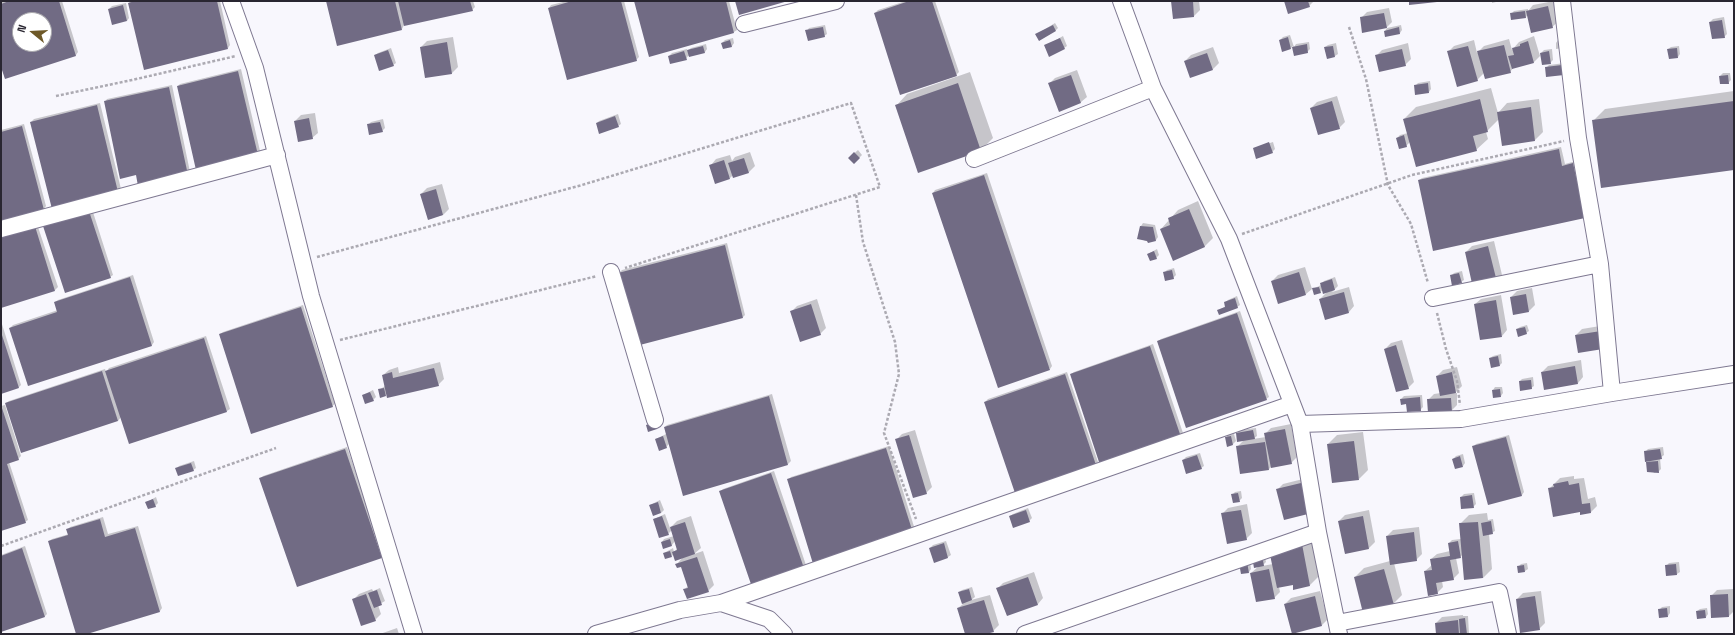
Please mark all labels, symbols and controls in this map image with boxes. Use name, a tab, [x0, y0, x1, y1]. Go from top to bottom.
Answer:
north arrow	[12, 12, 52, 52]
text: N	[14, 23, 29, 34]

